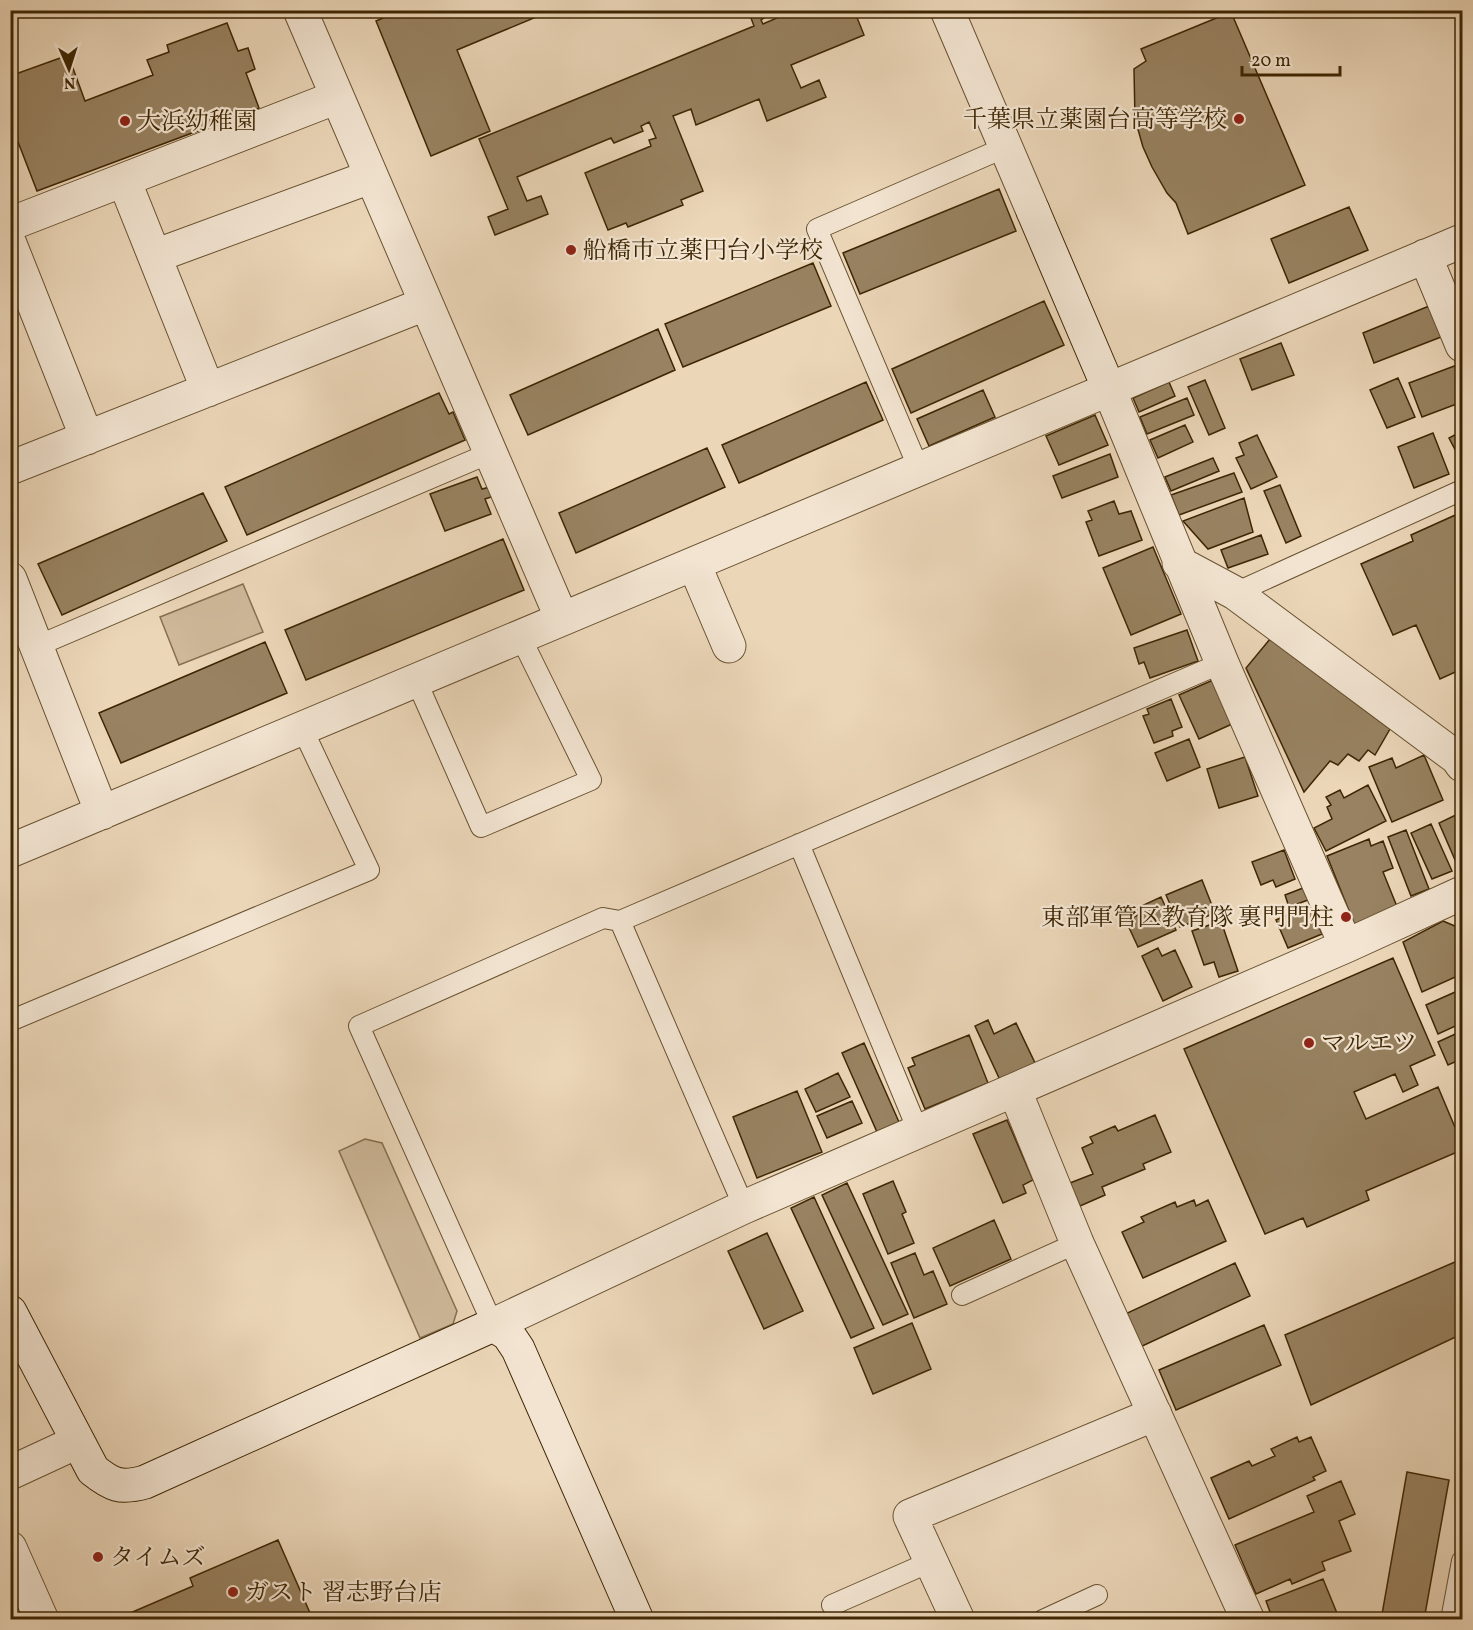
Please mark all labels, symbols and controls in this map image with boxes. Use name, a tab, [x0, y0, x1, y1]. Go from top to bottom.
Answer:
north arrow	[39, 39, 99, 99]
scale bar	[1242, 39, 1340, 77]
text: 20 m	[1251, 49, 1291, 74]
text: N	[63, 71, 76, 93]
place label: 千葉県立薬園台高等学校	[963, 104, 1227, 138]
place label: 大浜幼稚園	[137, 106, 257, 140]
marker: 千葉県立薬園台高等学校	[1232, 112, 1246, 126]
marker: 大浜幼稚園	[118, 114, 132, 128]
place label: 船橋市立薬円台小学校	[583, 235, 823, 269]
marker: 船橋市立薬円台小学校	[564, 243, 578, 257]
place label: 東部軍管区教育隊 裏門門柱	[1041, 902, 1334, 936]
marker: 東部軍管区教育隊 裏門門柱	[1339, 910, 1353, 924]
place label: マルエツ	[1321, 1028, 1417, 1062]
marker: マルエツ	[1302, 1036, 1316, 1050]
place label: タイムズ	[110, 1542, 206, 1576]
marker: タイムズ	[91, 1550, 105, 1564]
place label: ガスト 習志野台店	[245, 1577, 442, 1611]
marker: ガスト 習志野台店	[226, 1585, 240, 1599]

